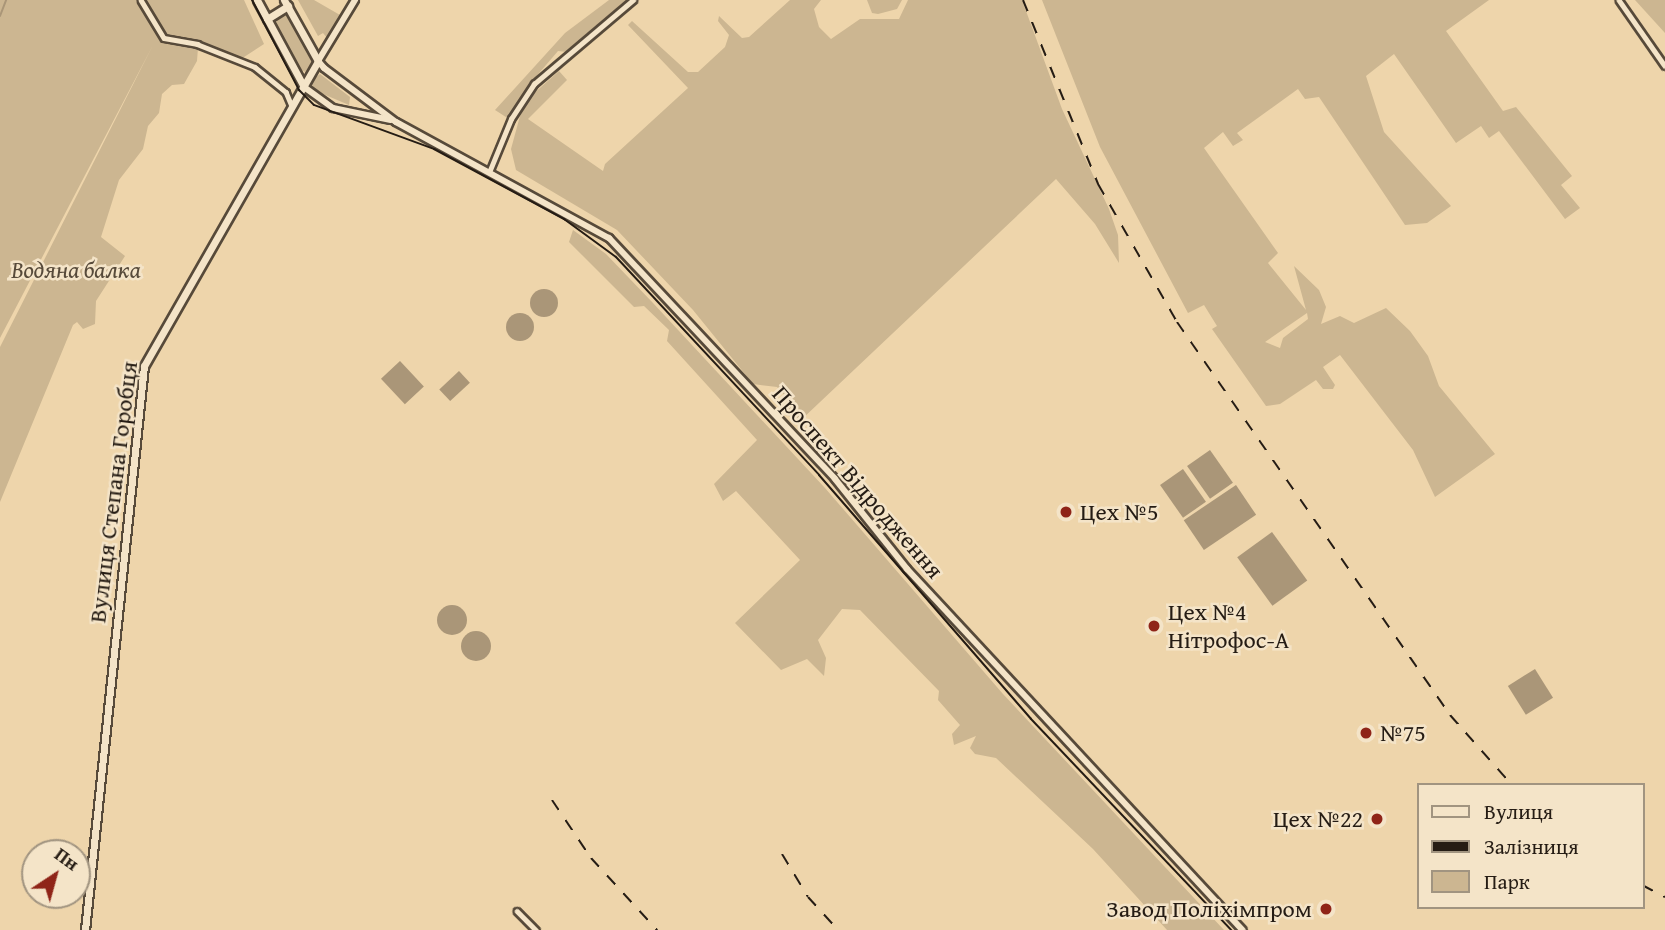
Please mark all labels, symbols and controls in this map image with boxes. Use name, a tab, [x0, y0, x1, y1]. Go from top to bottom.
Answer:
park label: Водяна балка	[11, 256, 141, 284]
street label: Вулиця Степана Горобця	[83, 360, 143, 624]
street label: Проспект Відродження	[766, 380, 950, 584]
place label: Цех №5	[1080, 498, 1158, 526]
marker: Цех №5	[1058, 504, 1074, 520]
place label: Цех №4 Нітрофос-А	[1168, 598, 1289, 654]
marker: Цех №4 Нітрофос-А	[1146, 618, 1162, 634]
place label: №75	[1380, 719, 1426, 747]
marker: №75	[1358, 725, 1374, 741]
legend	[1416, 783, 1644, 909]
text: Вулиця	[1484, 796, 1553, 827]
place label: Цех №22	[1273, 805, 1363, 833]
marker: Цех №22	[1369, 811, 1385, 827]
text: Залізниця	[1484, 831, 1579, 862]
north arrow	[21, 839, 91, 909]
text: Пн	[49, 840, 85, 877]
text: Парк	[1484, 866, 1530, 897]
place label: Завод Поліхімпром	[1106, 895, 1312, 923]
marker: Завод Поліхімпром	[1318, 901, 1334, 917]

